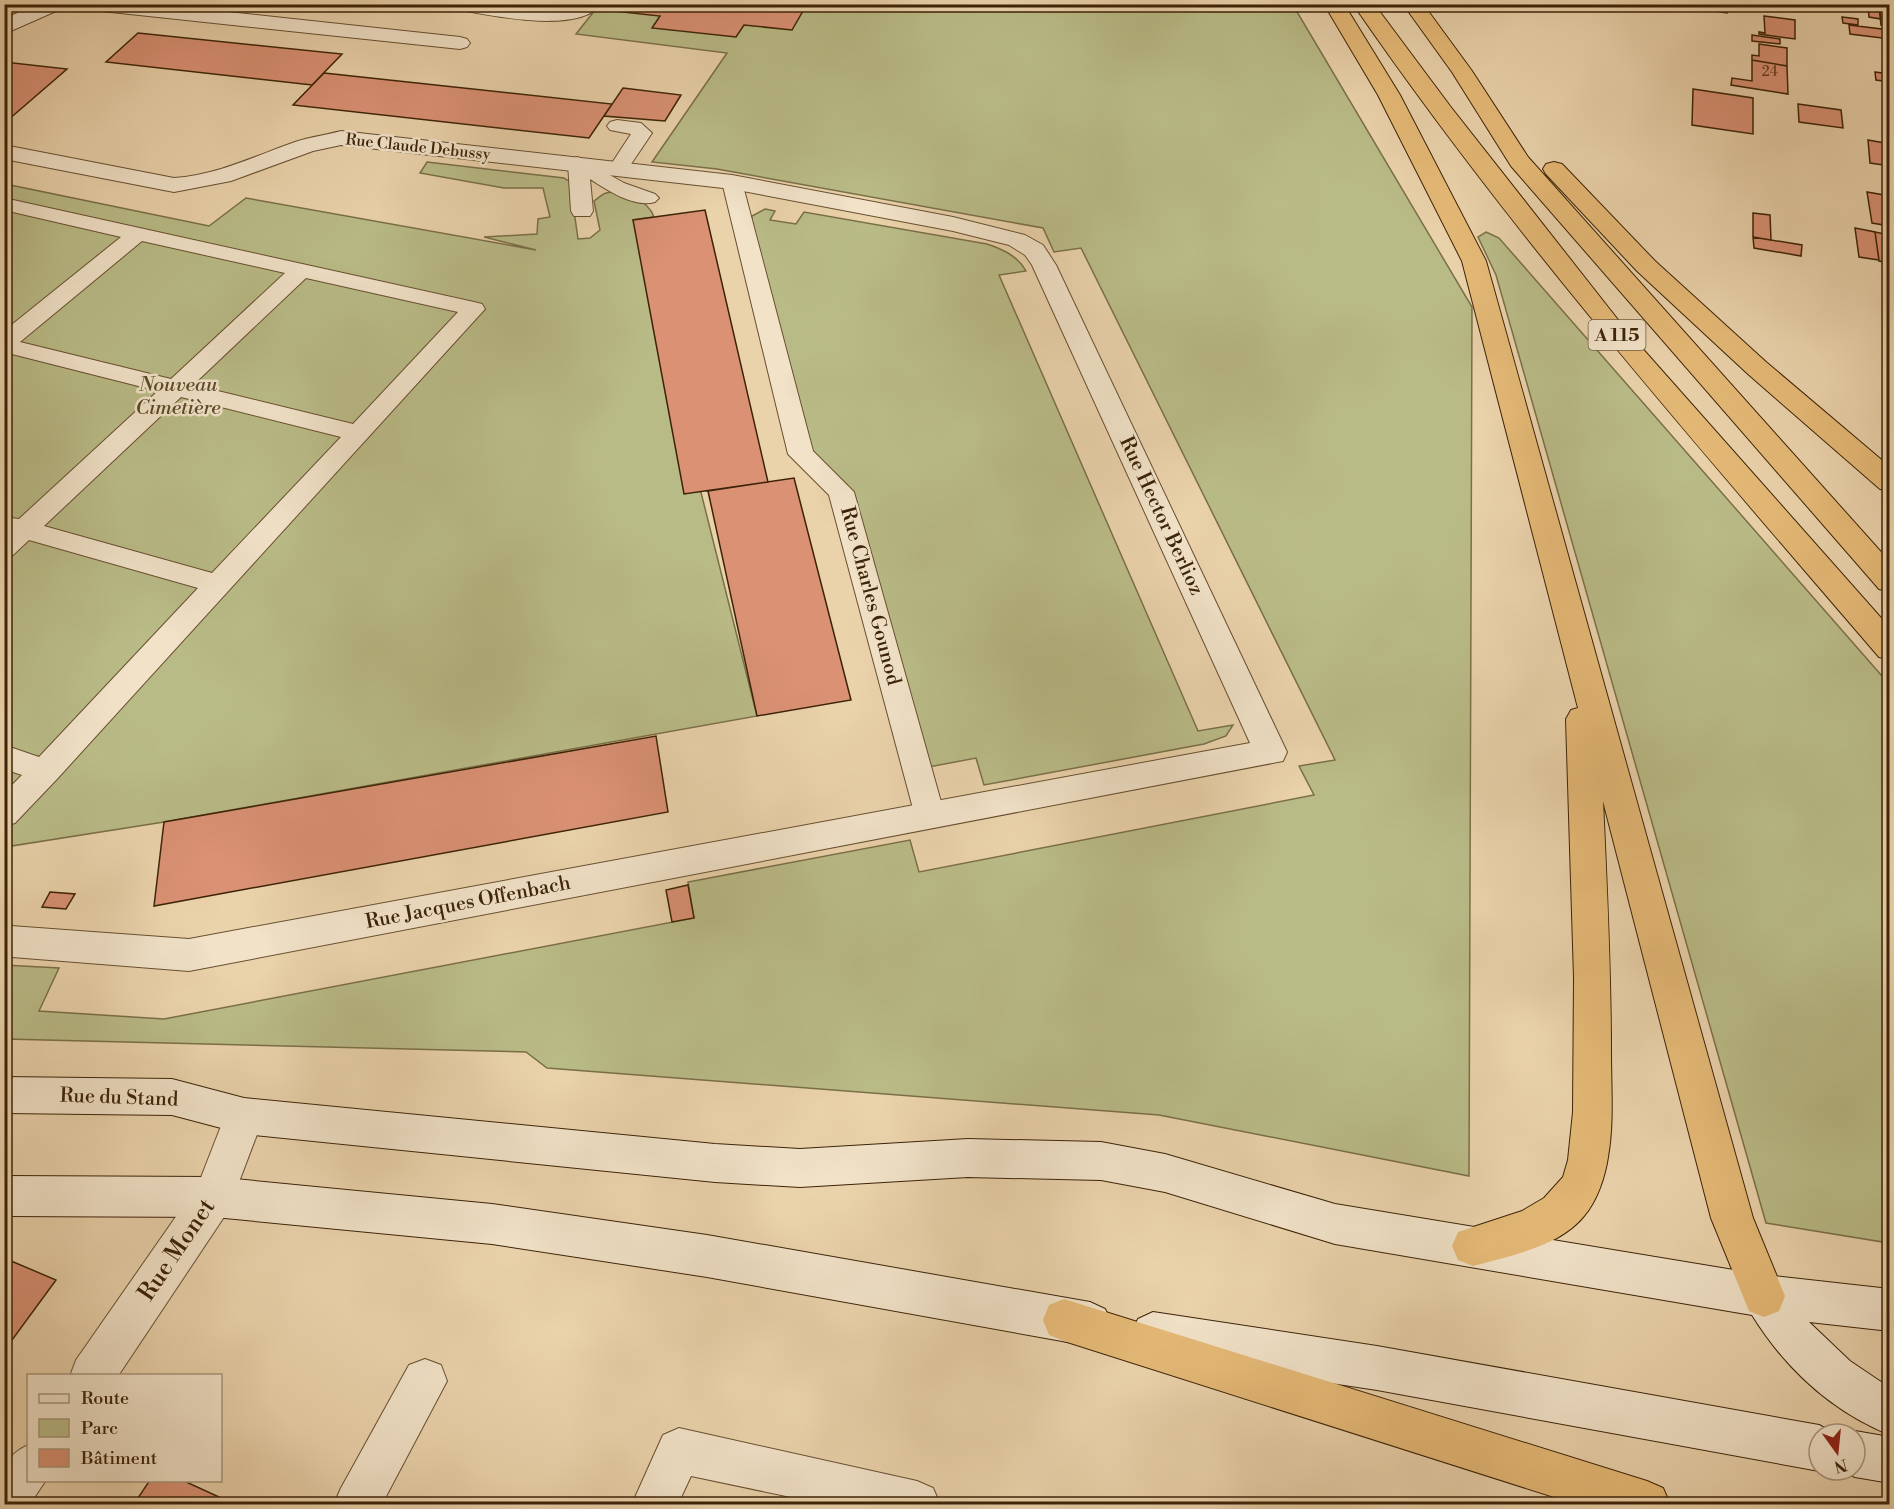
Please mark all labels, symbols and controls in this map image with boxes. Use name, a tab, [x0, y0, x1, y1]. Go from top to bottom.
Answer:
house number: 24	[1762, 63, 1778, 81]
street label: Rue Claude Debussy	[344, 129, 492, 165]
road number: A 115	[1588, 320, 1646, 350]
park label: Nouveau Cimetière	[135, 373, 221, 421]
street label: Rue Hector Berlioz	[1113, 433, 1209, 599]
street label: Rue Charles Gounod	[834, 504, 906, 689]
street label: Rue Jacques Offenbach	[363, 871, 573, 935]
street label: Rue du Stand	[59, 1083, 179, 1113]
street label: Rue Monet	[132, 1193, 222, 1307]
legend	[27, 1374, 222, 1482]
text: Route	[81, 1387, 129, 1410]
text: Parc	[81, 1417, 118, 1440]
north arrow	[1807, 1422, 1867, 1482]
text: Bâtiment	[80, 1447, 158, 1470]
text: N	[1832, 1454, 1849, 1477]

